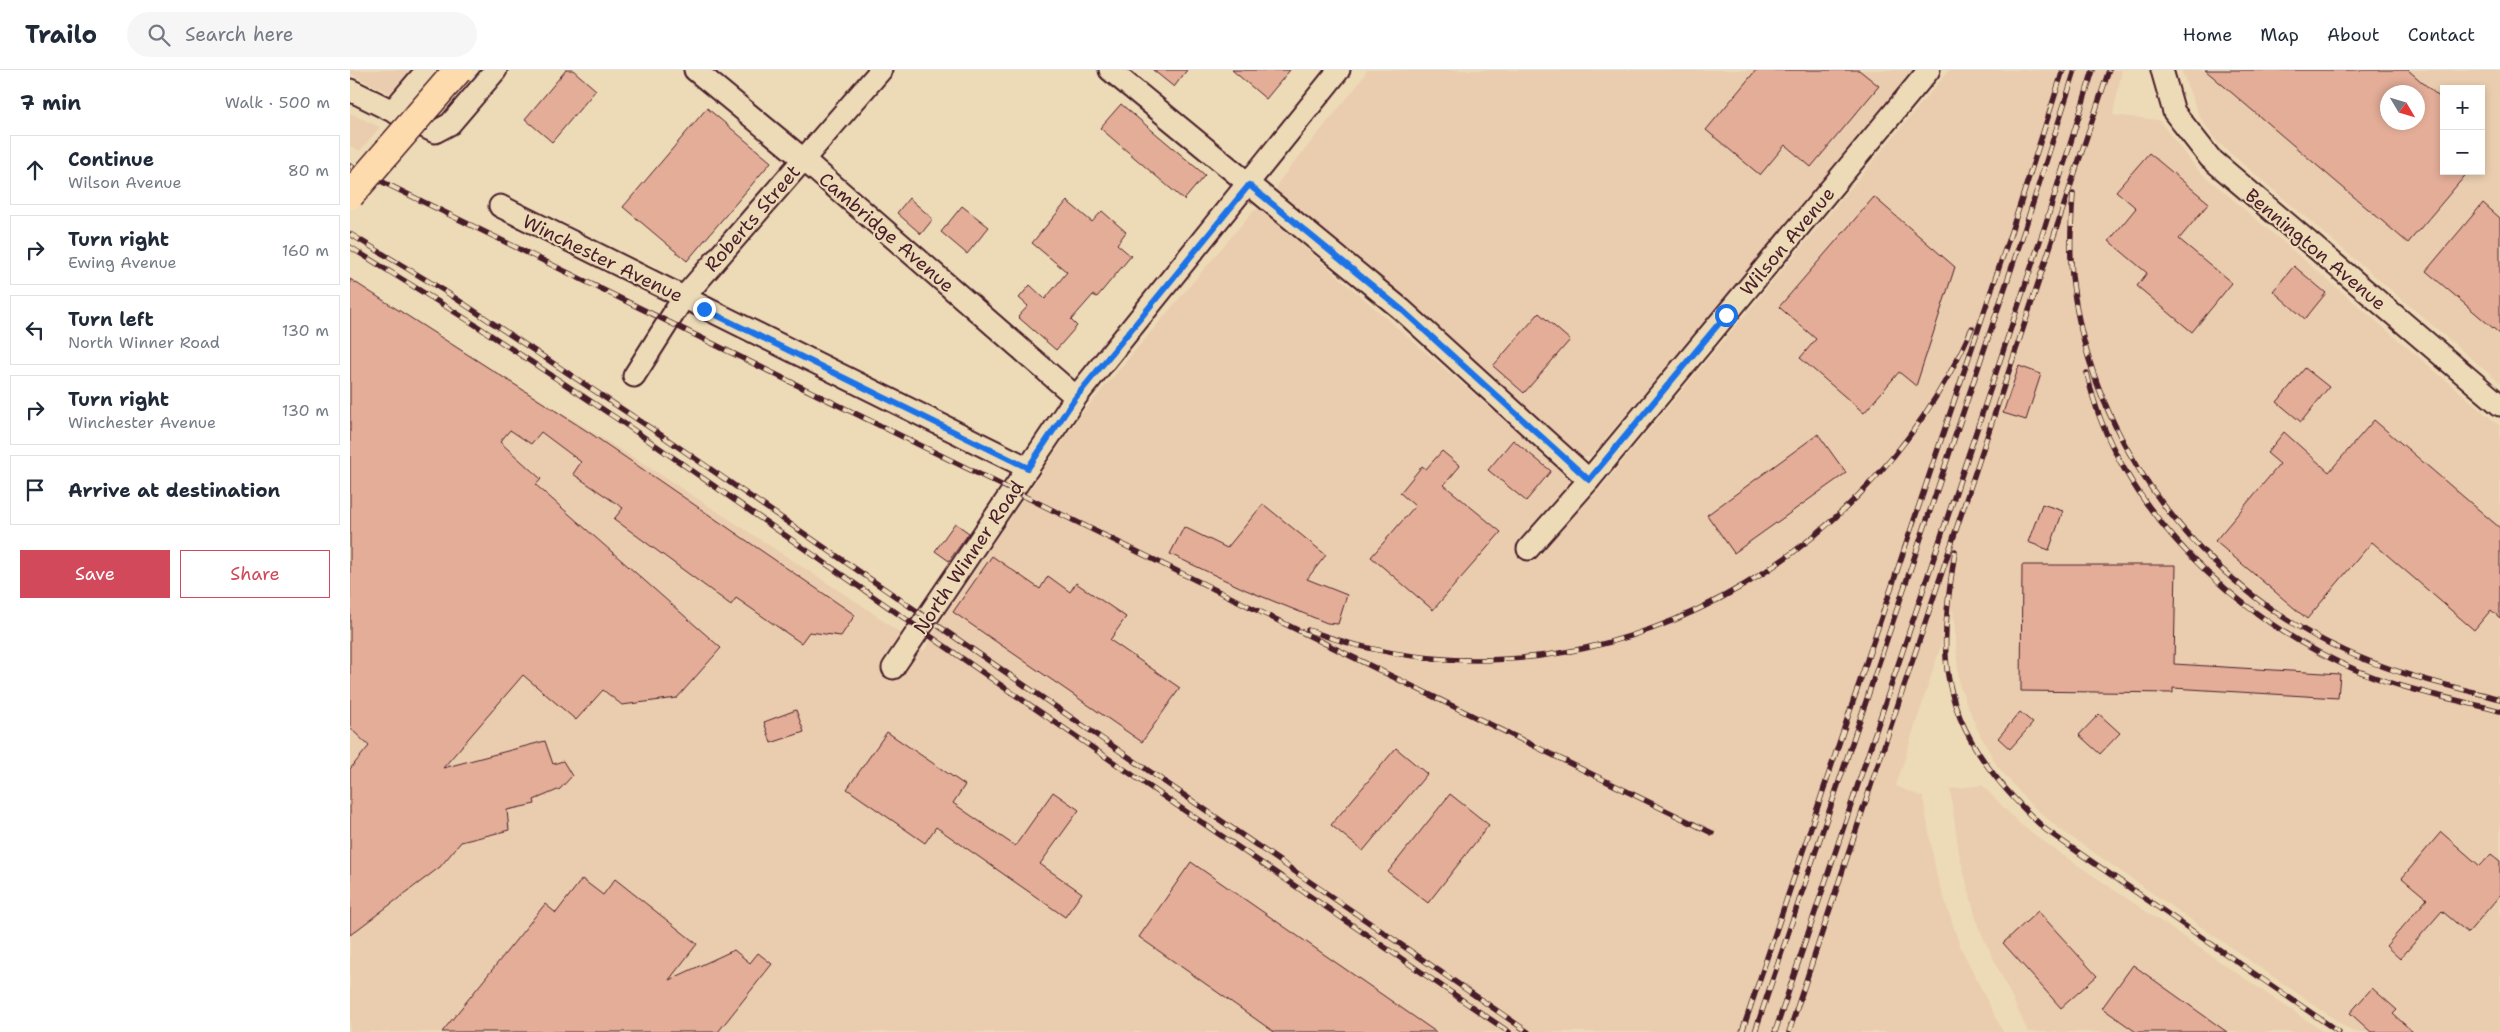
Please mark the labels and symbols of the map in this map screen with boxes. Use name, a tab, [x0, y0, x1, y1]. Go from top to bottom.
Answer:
north arrow	[2380, 85, 2425, 130]
street label: Roberts Street	[699, 160, 806, 277]
street label: Cambridge Avenue	[814, 167, 960, 298]
street label: Wilson Avenue	[1734, 182, 1840, 301]
street label: Bennington Avenue	[2240, 183, 2392, 316]
street label: Winchester Avenue	[518, 209, 687, 308]
route end	[693, 298, 716, 321]
route start	[1715, 304, 1738, 327]
street label: North Winner Road	[908, 476, 1029, 639]

